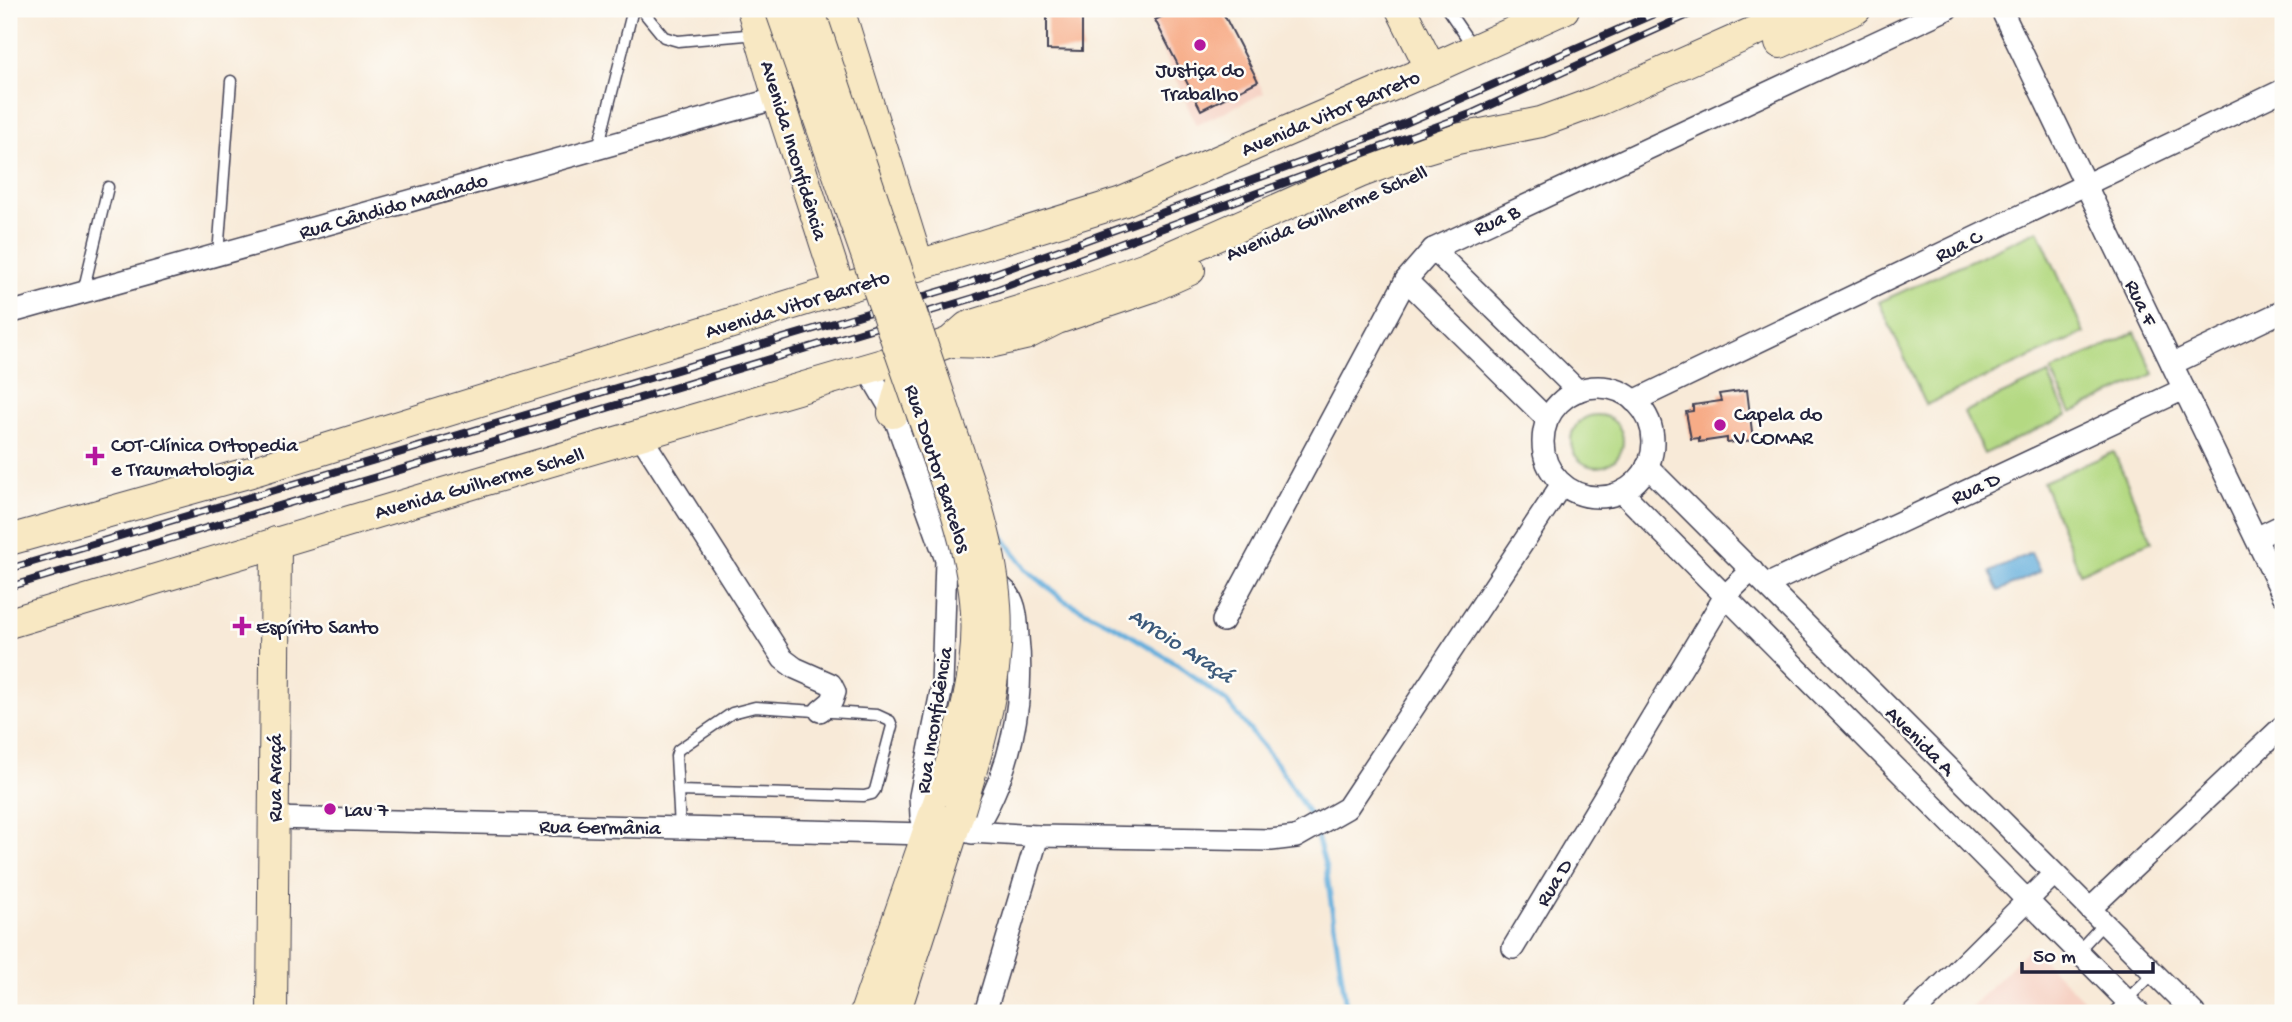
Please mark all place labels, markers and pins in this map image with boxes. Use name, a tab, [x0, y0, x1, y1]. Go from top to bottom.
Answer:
marker: Justiça do Trabalho	[1192, 37, 1208, 53]
place label: Justiça do Trabalho	[1156, 60, 1245, 109]
place label: Capela do V COMAR	[1733, 404, 1823, 453]
marker: Capela do V COMAR	[1712, 417, 1728, 433]
place label: COT-Clínica Ortopedia e Traumatologia	[111, 435, 299, 484]
marker: COT-Clínica Ortopedia e Traumatologia	[85, 446, 105, 466]
place label: Espírito Santo	[256, 617, 379, 642]
marker: Espírito Santo	[234, 618, 250, 634]
place label: Lav 7	[344, 800, 390, 825]
marker: Lav 7	[322, 801, 338, 817]

